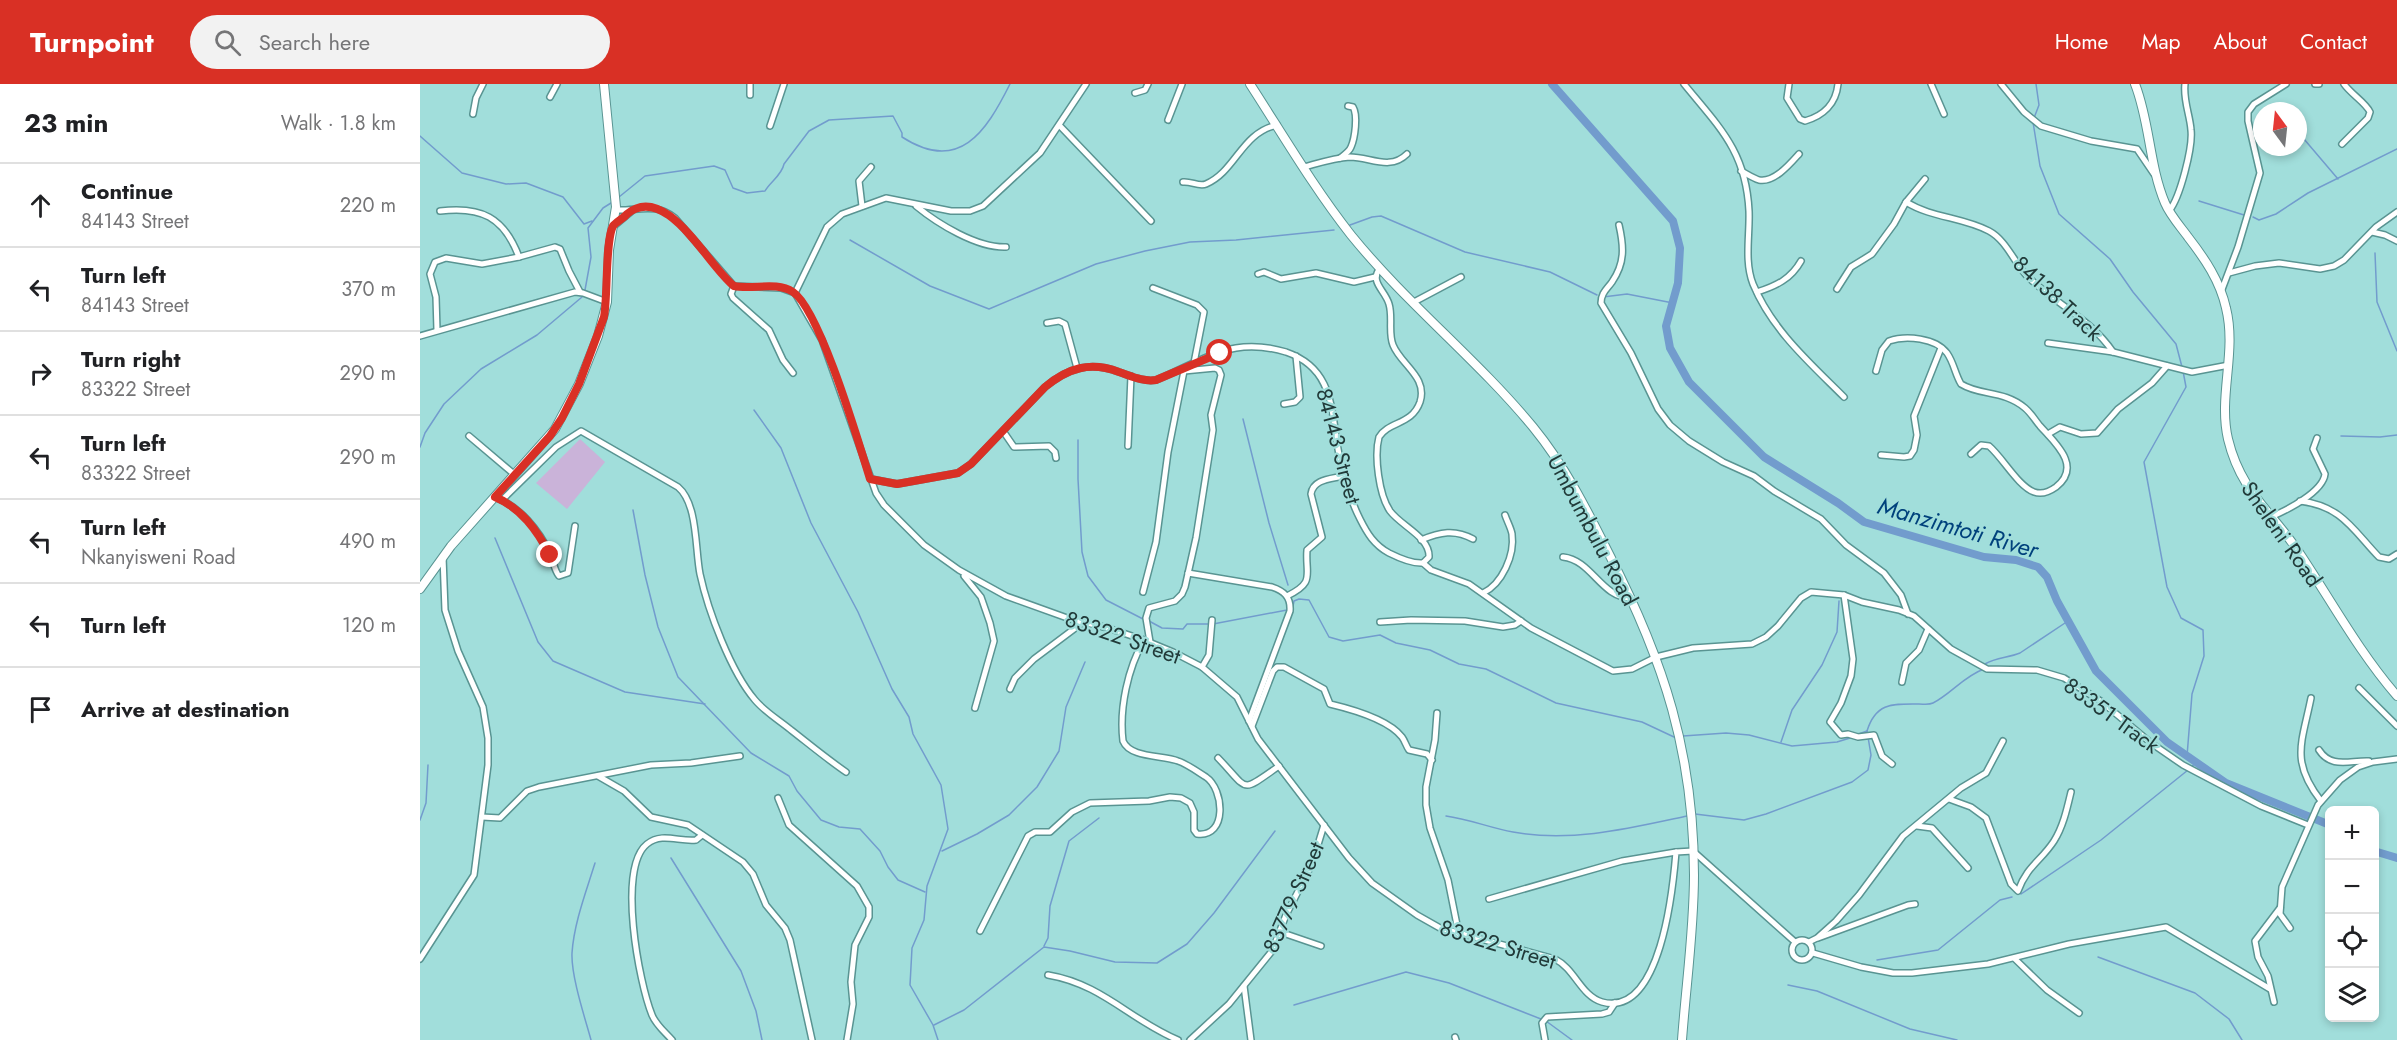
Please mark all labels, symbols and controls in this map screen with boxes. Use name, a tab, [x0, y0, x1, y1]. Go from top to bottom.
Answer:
search box	[190, 15, 610, 69]
text: Turnpoint	[30, 22, 154, 63]
icon: search	[211, 26, 244, 59]
text: Search here	[259, 26, 370, 58]
text: Home	[2055, 27, 2108, 57]
text: Map	[2141, 27, 2181, 57]
text: About	[2214, 27, 2267, 57]
text: Contact	[2300, 27, 2367, 57]
north arrow	[2253, 102, 2307, 156]
text: 23 min	[24, 104, 108, 142]
text: Walk · 1.8 km	[281, 109, 396, 138]
text: Continue	[81, 175, 173, 207]
icon: ahead	[24, 189, 57, 222]
text: 220 m	[340, 191, 396, 220]
text: 84143 Street	[81, 207, 189, 236]
street label: 84138 Track	[2006, 248, 2110, 348]
text: Turn left	[81, 259, 166, 291]
icon: left	[24, 273, 57, 306]
text: 370 m	[341, 275, 396, 304]
text: 84143 Street	[81, 291, 189, 320]
route start	[1206, 339, 1232, 365]
text: Turn right	[81, 343, 181, 375]
icon: right	[24, 357, 57, 390]
text: 290 m	[340, 359, 396, 388]
text: 83322 Street	[81, 375, 190, 404]
street label: 84143 Street	[1308, 385, 1370, 508]
text: Turn left	[81, 427, 166, 459]
icon: left	[24, 441, 57, 474]
text: 290 m	[340, 443, 396, 472]
street label: Umbumbulu Road	[1540, 449, 1646, 611]
text: 83322 Street	[81, 459, 190, 488]
street label: Sheleni Road	[2234, 475, 2330, 593]
water label: Manzimtoti River	[1874, 488, 2044, 568]
text: Turn left	[81, 511, 166, 543]
icon: left	[24, 525, 57, 558]
text: 490 m	[339, 527, 396, 556]
route end	[536, 541, 562, 567]
text: Nkanyisweni Road	[81, 543, 236, 572]
street label: 83322 Street	[1061, 602, 1186, 672]
icon: left	[24, 609, 57, 642]
text: Turn left	[81, 609, 166, 641]
text: 120 m	[342, 611, 396, 640]
street label: 83351 Track	[2057, 669, 2167, 761]
icon: arrive	[24, 693, 57, 726]
text: Arrive at destination	[81, 693, 290, 725]
map controls	[2325, 806, 2379, 1022]
button: +	[2325, 806, 2379, 860]
street label: 83779 Street	[1254, 836, 1332, 958]
button: −	[2325, 860, 2379, 914]
street label: 83322 Street	[1436, 911, 1561, 977]
button: locate	[2325, 914, 2379, 968]
button: layers	[2325, 968, 2379, 1022]

